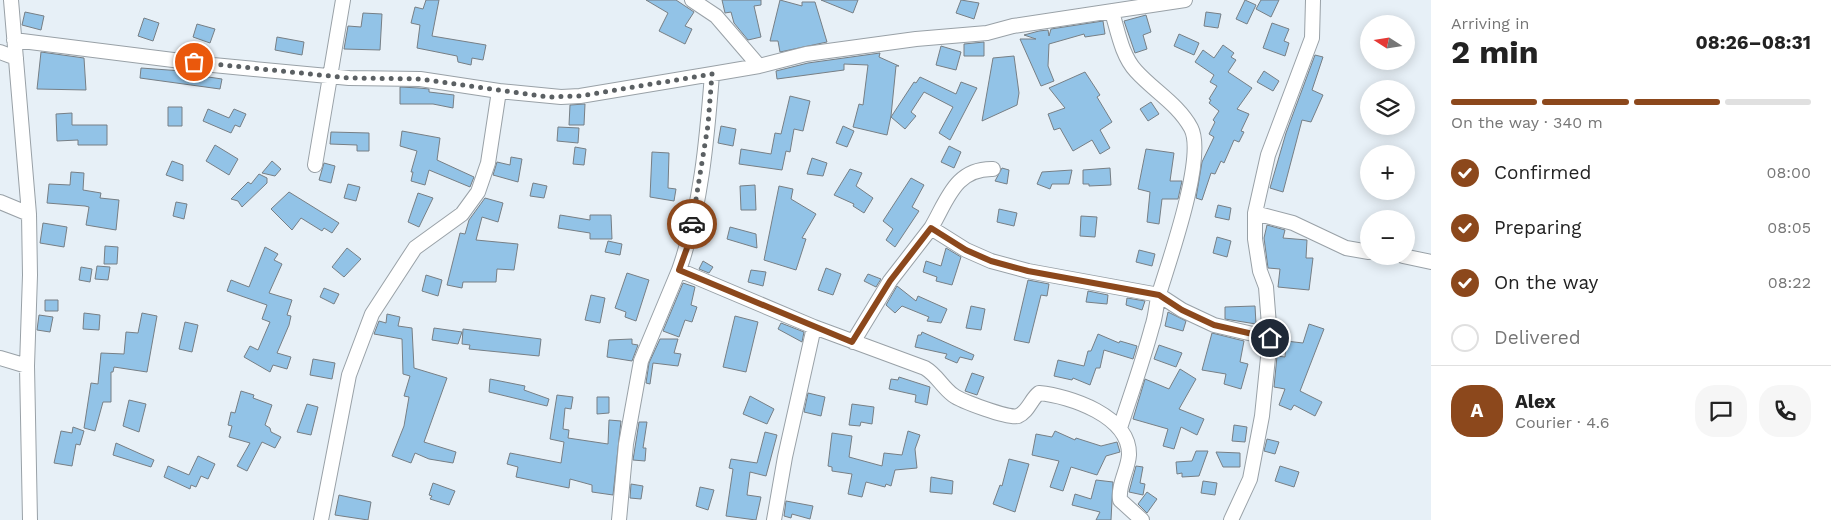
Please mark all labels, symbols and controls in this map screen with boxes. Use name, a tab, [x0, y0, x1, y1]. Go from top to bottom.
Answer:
text: Arriving in	[1451, 14, 1529, 33]
north arrow	[1360, 15, 1415, 70]
map controls	[1360, 15, 1415, 265]
text: 08:26–08:31	[1696, 31, 1811, 54]
text: 2 min	[1451, 33, 1539, 71]
pin	[173, 41, 215, 83]
icon: bag	[180, 48, 208, 76]
button: layers	[1360, 80, 1415, 135]
text: On the way · 340 m	[1451, 113, 1603, 132]
button: +	[1360, 145, 1415, 200]
icon: check	[1451, 159, 1479, 187]
text: Confirmed	[1494, 161, 1591, 184]
text: 08:00	[1767, 163, 1811, 182]
courier	[667, 199, 717, 249]
icon: car	[678, 210, 706, 238]
button: −	[1360, 210, 1415, 265]
icon: check	[1451, 214, 1479, 242]
text: Preparing	[1494, 216, 1581, 239]
text: 08:05	[1767, 218, 1811, 237]
icon: check	[1451, 269, 1479, 297]
text: On the way	[1494, 271, 1598, 294]
text: 08:22	[1768, 273, 1811, 292]
pin	[1249, 317, 1291, 359]
icon: home	[1256, 324, 1284, 352]
text: Delivered	[1494, 326, 1581, 349]
button: chat	[1695, 385, 1747, 437]
button: phone	[1759, 385, 1811, 437]
text: Alex	[1515, 390, 1556, 413]
text: A	[1471, 399, 1483, 422]
text: Courier · 4.6	[1515, 413, 1610, 432]

